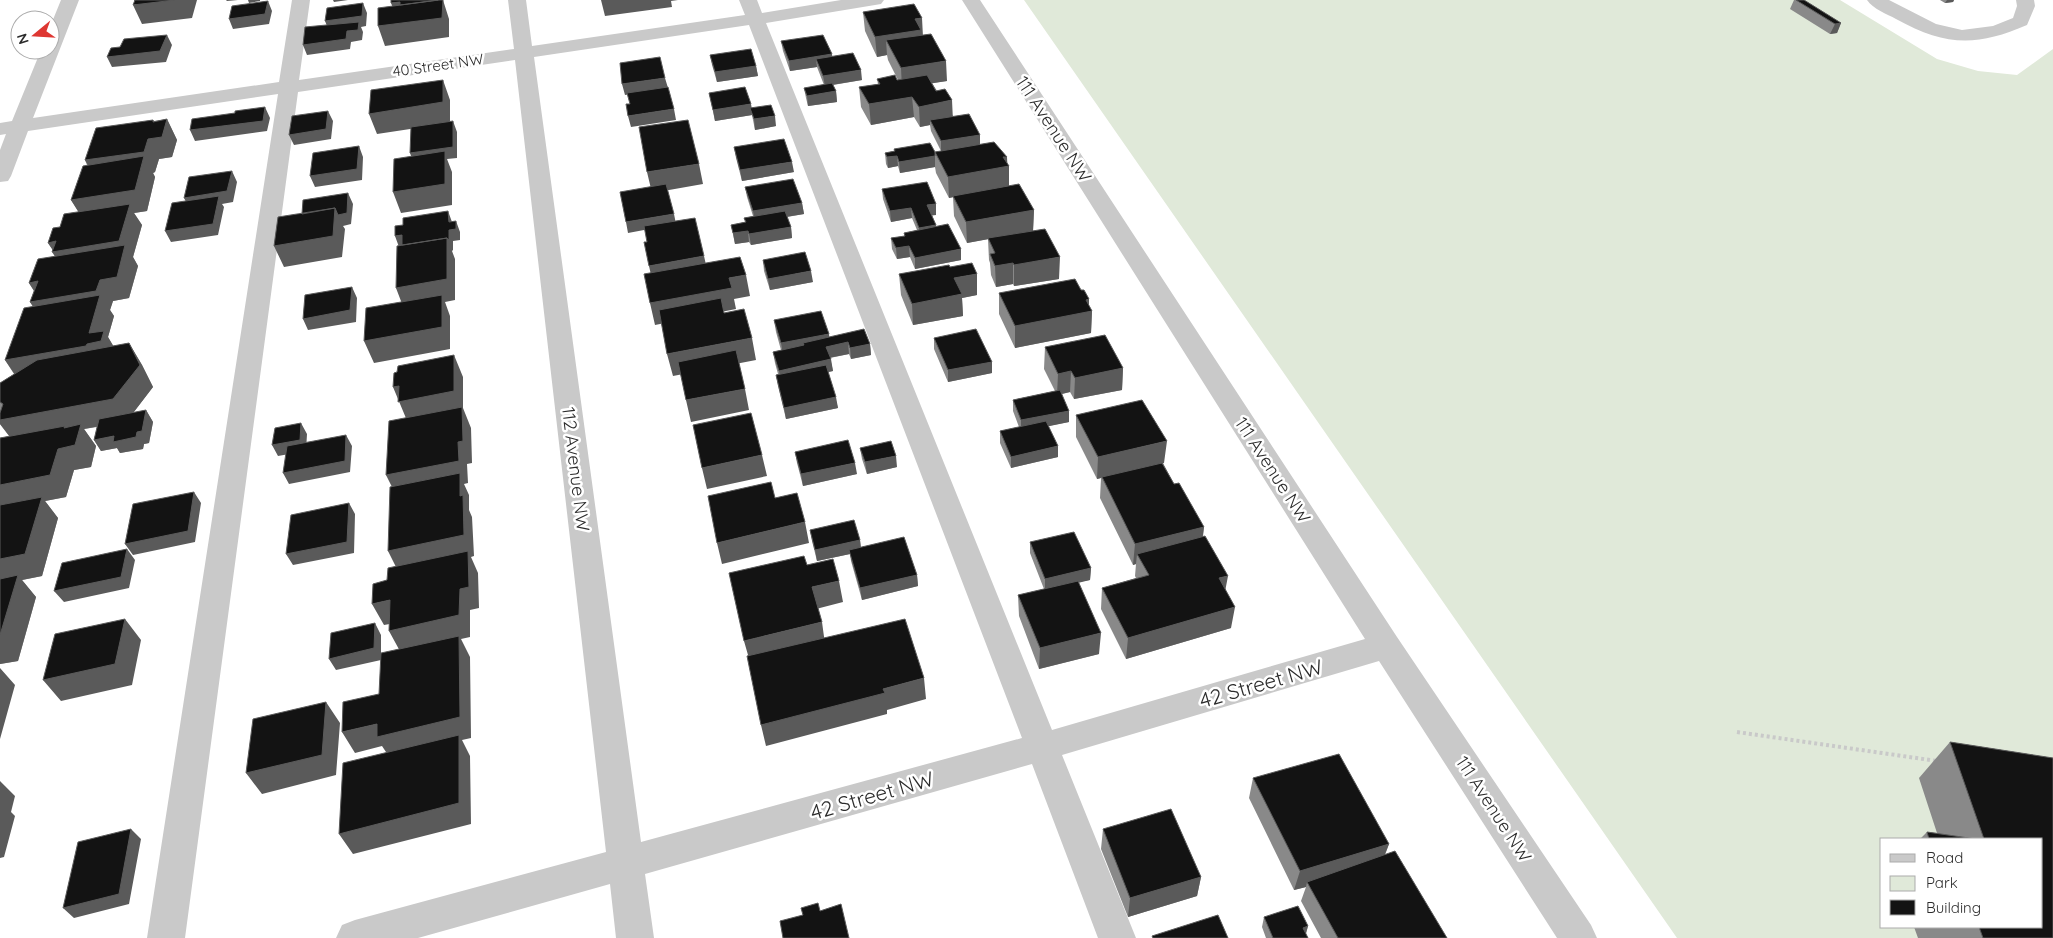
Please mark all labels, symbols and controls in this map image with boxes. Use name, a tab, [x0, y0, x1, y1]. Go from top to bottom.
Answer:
north arrow	[10, 10, 60, 60]
text: N	[12, 31, 33, 47]
street label: 40 Street NW	[391, 49, 485, 81]
street label: 111 Avenue NW	[1011, 72, 1097, 186]
street label: 112 Avenue NW	[557, 405, 595, 533]
street label: 111 Avenue NW	[1230, 413, 1316, 527]
street label: 42 Street NW	[1196, 653, 1326, 713]
street label: 111 Avenue NW	[1451, 752, 1537, 866]
street label: 42 Street NW	[807, 765, 937, 825]
legend	[1880, 838, 2043, 928]
text: Road	[1926, 848, 1963, 867]
text: Park	[1926, 873, 1958, 892]
text: Building	[1926, 898, 1981, 917]

